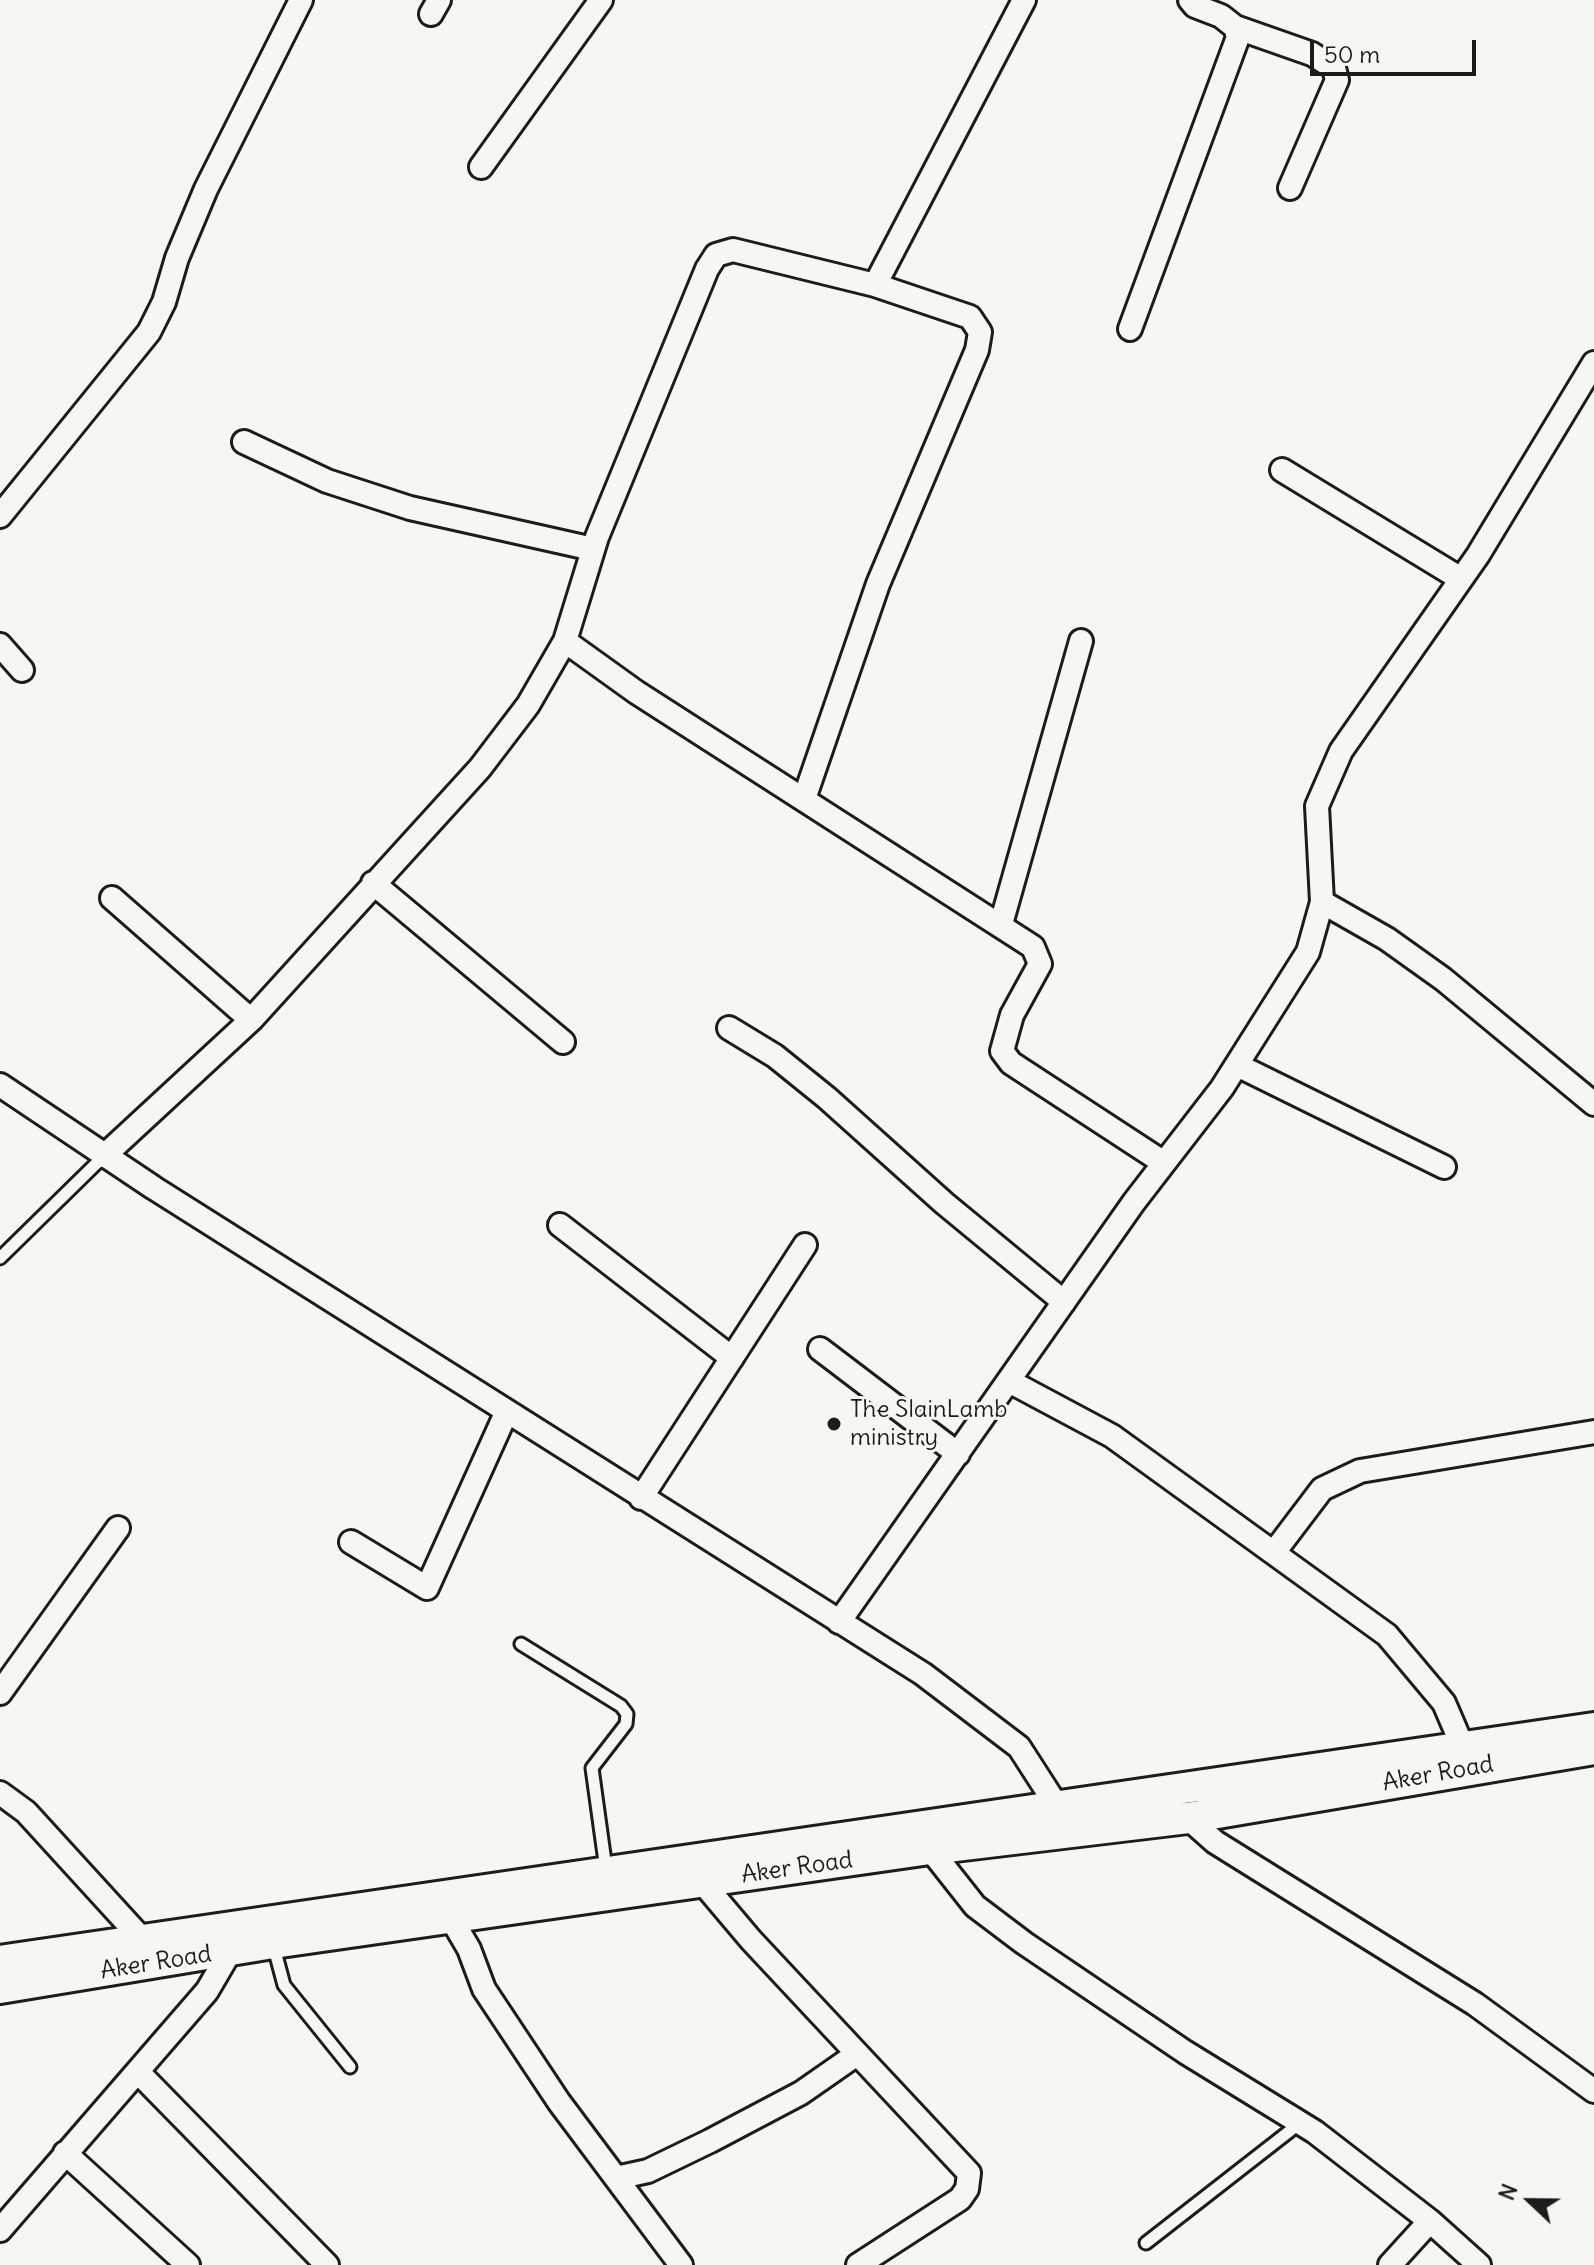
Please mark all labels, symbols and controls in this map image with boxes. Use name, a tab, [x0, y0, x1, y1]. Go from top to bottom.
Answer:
scale bar	[1314, 24, 1480, 74]
text: 50 m	[1324, 39, 1380, 69]
place label: The SlainLamb ministry	[850, 1396, 1007, 1452]
marker: The SlainLamb ministry	[825, 1415, 843, 1433]
street label: Aker Road	[1380, 1750, 1496, 1798]
street label: Aker Road	[739, 1846, 855, 1890]
street label: Aker Road	[98, 1940, 214, 1986]
north arrow	[1490, 2161, 1570, 2241]
text: N	[1492, 2180, 1524, 2204]

